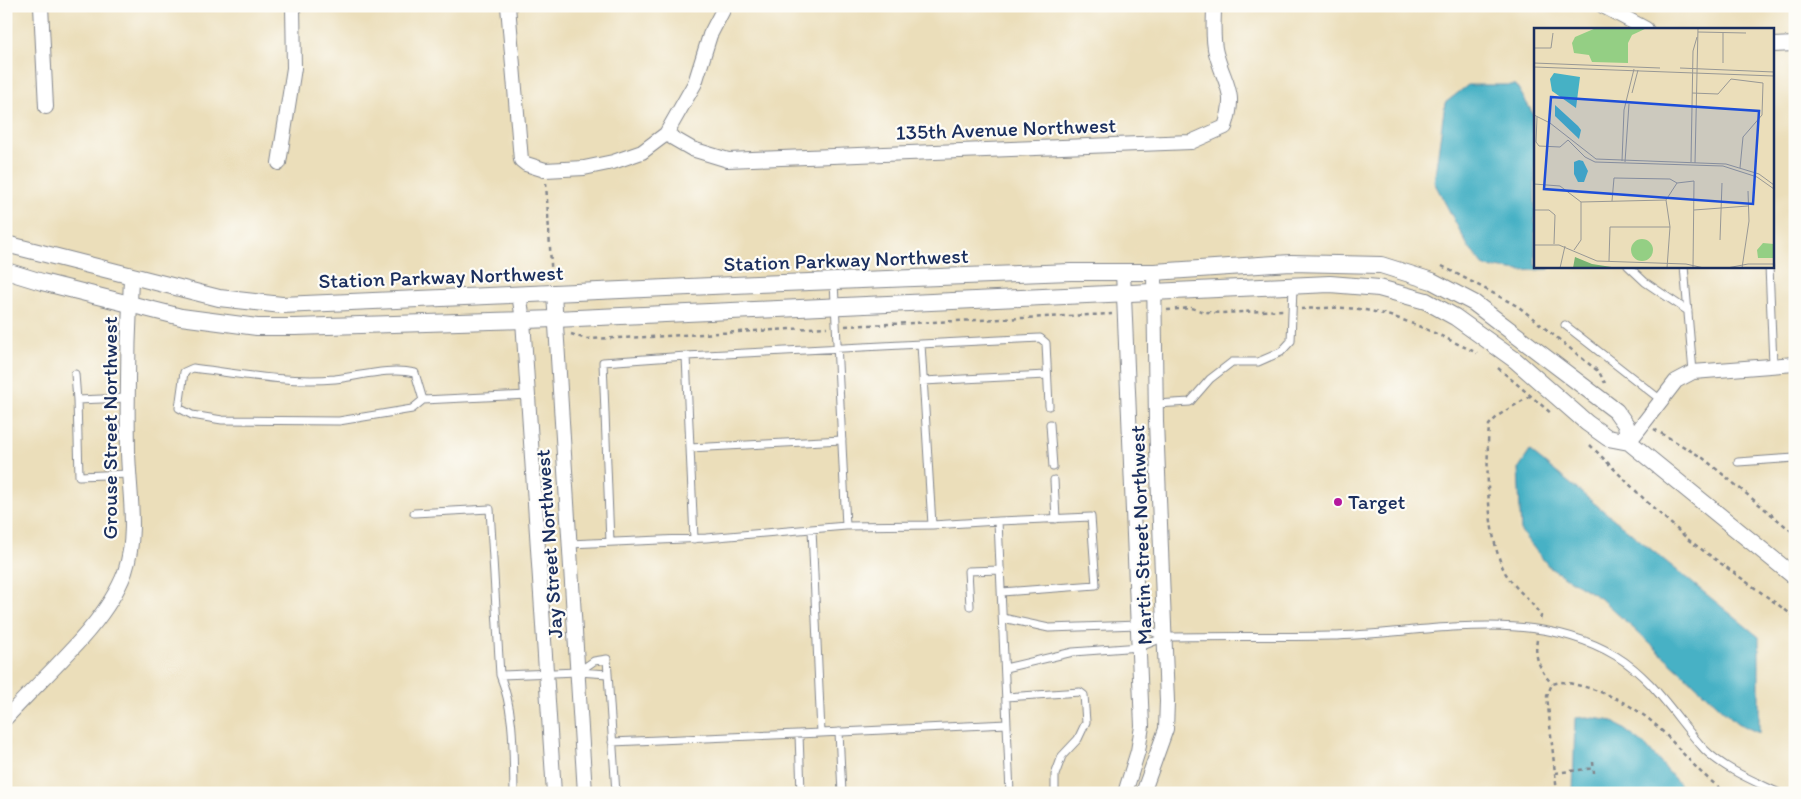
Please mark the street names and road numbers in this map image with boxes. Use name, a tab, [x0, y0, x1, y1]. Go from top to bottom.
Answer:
street label: 135th Avenue Northwest	[895, 112, 1117, 145]
street label: Station Parkway Northwest	[723, 243, 969, 276]
street label: Station Parkway Northwest	[318, 260, 564, 293]
street label: Grouse Street Northwest	[97, 316, 122, 540]
street label: Martin Street Northwest	[1124, 425, 1157, 645]
street label: Jay Street Northwest	[529, 449, 568, 639]

